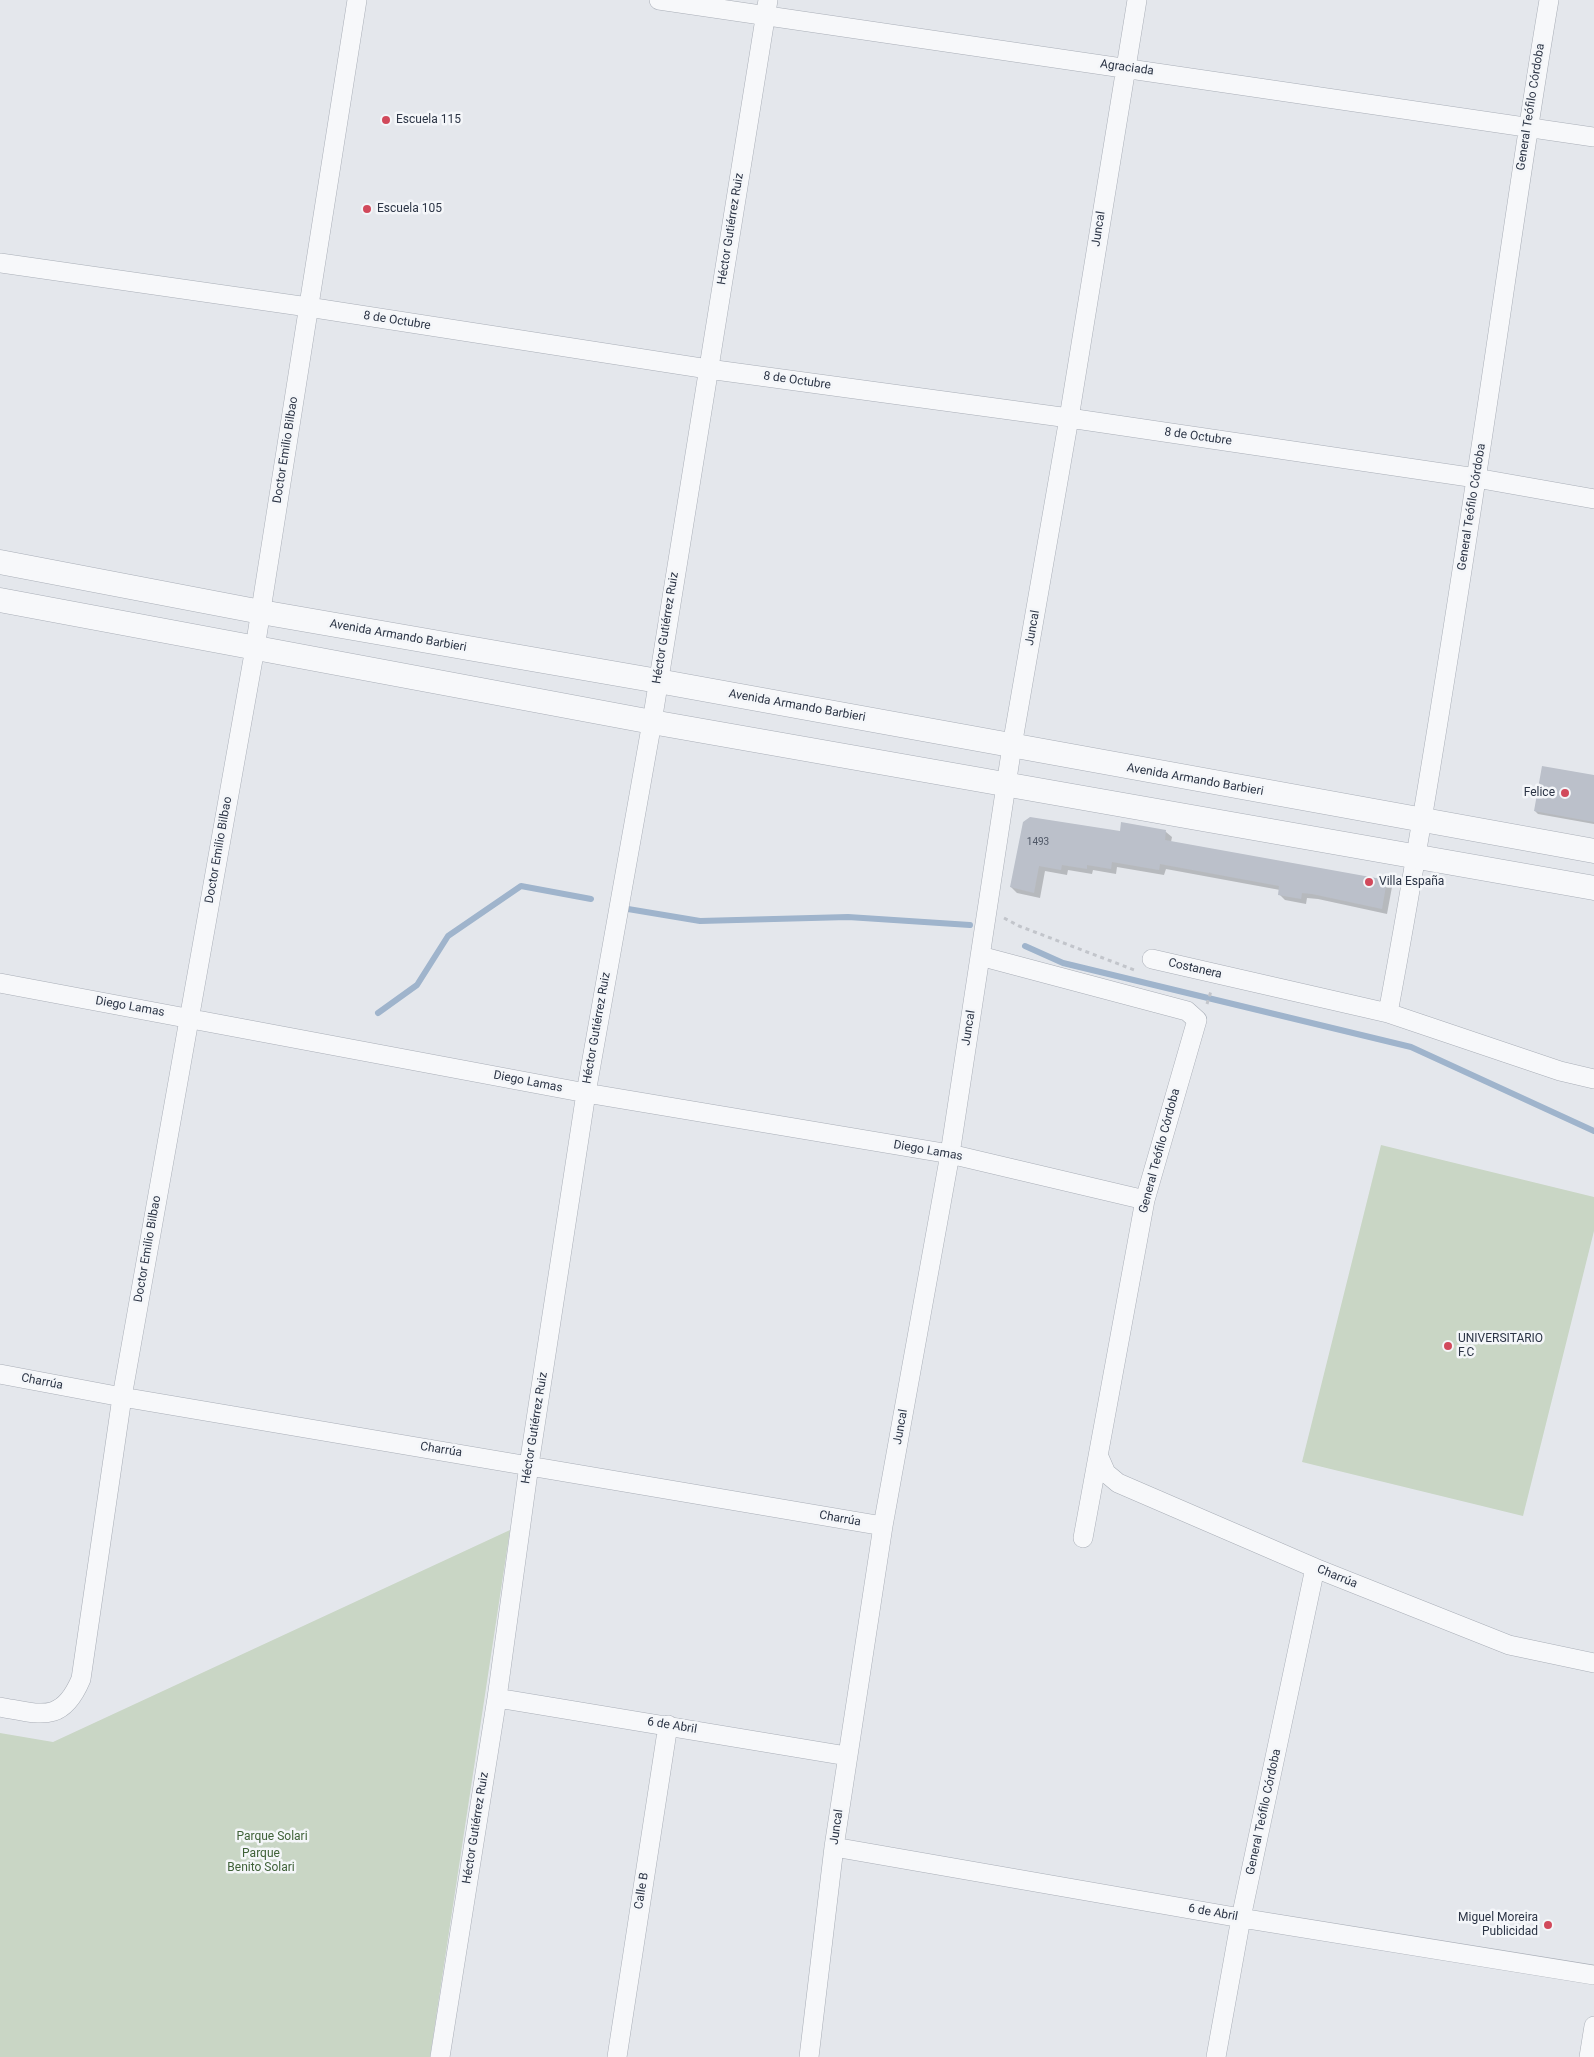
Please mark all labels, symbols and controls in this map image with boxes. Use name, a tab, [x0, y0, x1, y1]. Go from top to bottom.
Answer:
street label: General Teófilo Córdoba	[1514, 42, 1548, 172]
street label: Agraciada	[1099, 57, 1155, 79]
place label: Escuela 115	[396, 113, 461, 127]
marker: Escuela 115	[380, 114, 392, 126]
street label: Héctor Gutiérrez Ruiz	[715, 172, 747, 286]
place label: Escuela 105	[377, 202, 442, 216]
marker: Escuela 105	[361, 203, 373, 215]
street label: Juncal	[1089, 210, 1109, 248]
street label: 8 de Octubre	[362, 309, 432, 333]
street label: 8 de Octubre	[762, 369, 832, 393]
street label: Doctor Emilio Bilbao	[270, 396, 302, 504]
street label: 8 de Octubre	[1163, 425, 1233, 449]
street label: General Teófilo Córdoba	[1455, 442, 1489, 572]
street label: Héctor Gutiérrez Ruiz	[650, 571, 682, 685]
street label: Juncal	[1023, 609, 1043, 647]
street label: Avenida Armando Barbieri	[328, 617, 468, 655]
street label: Avenida Armando Barbieri	[727, 687, 867, 725]
street label: Avenida Armando Barbieri	[1125, 761, 1265, 799]
place label: Felice	[1524, 786, 1555, 800]
marker: Felice	[1559, 787, 1571, 799]
street label: Doctor Emilio Bilbao	[203, 796, 235, 904]
house number: 1493	[1027, 836, 1049, 848]
place label: Villa España	[1379, 875, 1444, 889]
marker: Villa España	[1363, 876, 1375, 888]
street label: Costanera	[1167, 956, 1223, 982]
street label: Héctor Gutiérrez Ruiz	[580, 971, 614, 1085]
street label: Diego Lamas	[94, 994, 166, 1020]
street label: Juncal	[959, 1009, 979, 1047]
street label: Diego Lamas	[492, 1068, 564, 1096]
street label: General Teófilo Córdoba	[1136, 1087, 1184, 1215]
street label: Diego Lamas	[892, 1138, 964, 1164]
street label: Doctor Emilio Bilbao	[132, 1195, 164, 1303]
place label: UNIVERSITARIO F.C	[1458, 1332, 1543, 1360]
marker: UNIVERSITARIO F.C	[1442, 1340, 1454, 1352]
street label: Charrúa	[20, 1371, 64, 1393]
street label: Héctor Gutiérrez Ruiz	[519, 1371, 551, 1485]
street label: Juncal	[891, 1408, 911, 1446]
street label: Charrúa	[419, 1440, 463, 1460]
street label: Charrúa	[818, 1508, 862, 1530]
street label: Charrúa	[1315, 1562, 1359, 1592]
street label: 6 de Abril	[646, 1715, 698, 1737]
street label: General Teófilo Córdoba	[1244, 1748, 1284, 1876]
street label: Héctor Gutiérrez Ruiz	[460, 1771, 492, 1885]
street label: Juncal	[827, 1808, 847, 1846]
park label: Parque Solari	[236, 1830, 308, 1844]
park label: Parque Benito Solari	[227, 1847, 295, 1875]
street label: Calle B	[632, 1872, 652, 1910]
street label: 6 de Abril	[1187, 1902, 1239, 1924]
place label: Miguel Moreira Publicidad	[1458, 1911, 1538, 1939]
marker: Miguel Moreira Publicidad	[1542, 1919, 1554, 1931]

